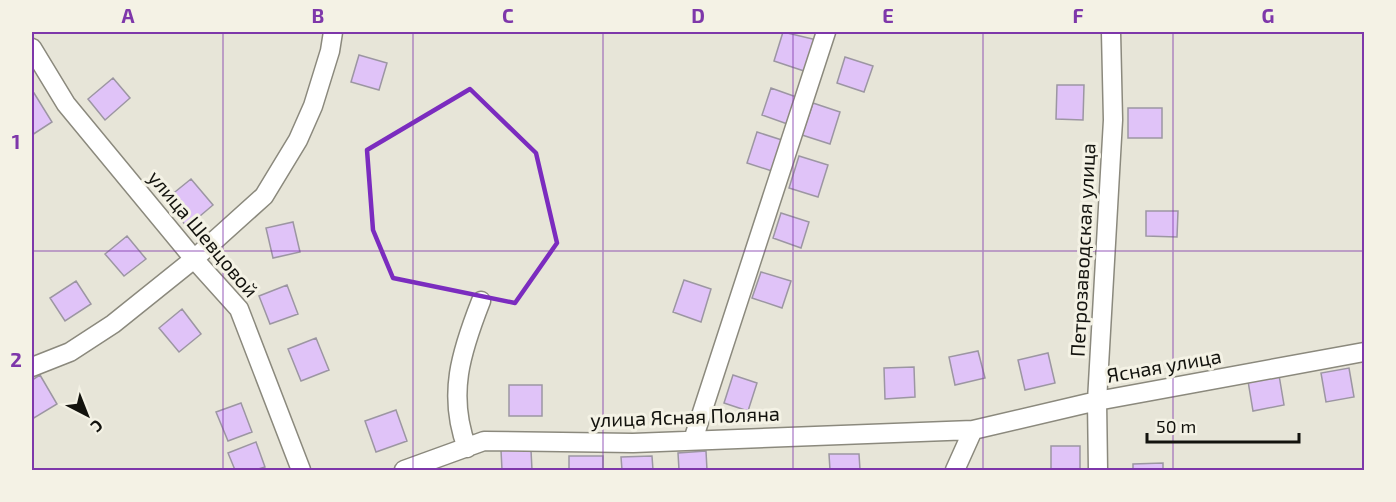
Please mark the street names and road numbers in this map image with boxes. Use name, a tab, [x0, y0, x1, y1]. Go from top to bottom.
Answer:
street label: Петрозаводская улица	[1064, 142, 1101, 358]
street label: улица Шевцовой	[143, 165, 264, 302]
street label: Ясная улица	[1105, 343, 1223, 388]
street label: улица Ясная Поляна	[590, 401, 780, 432]

